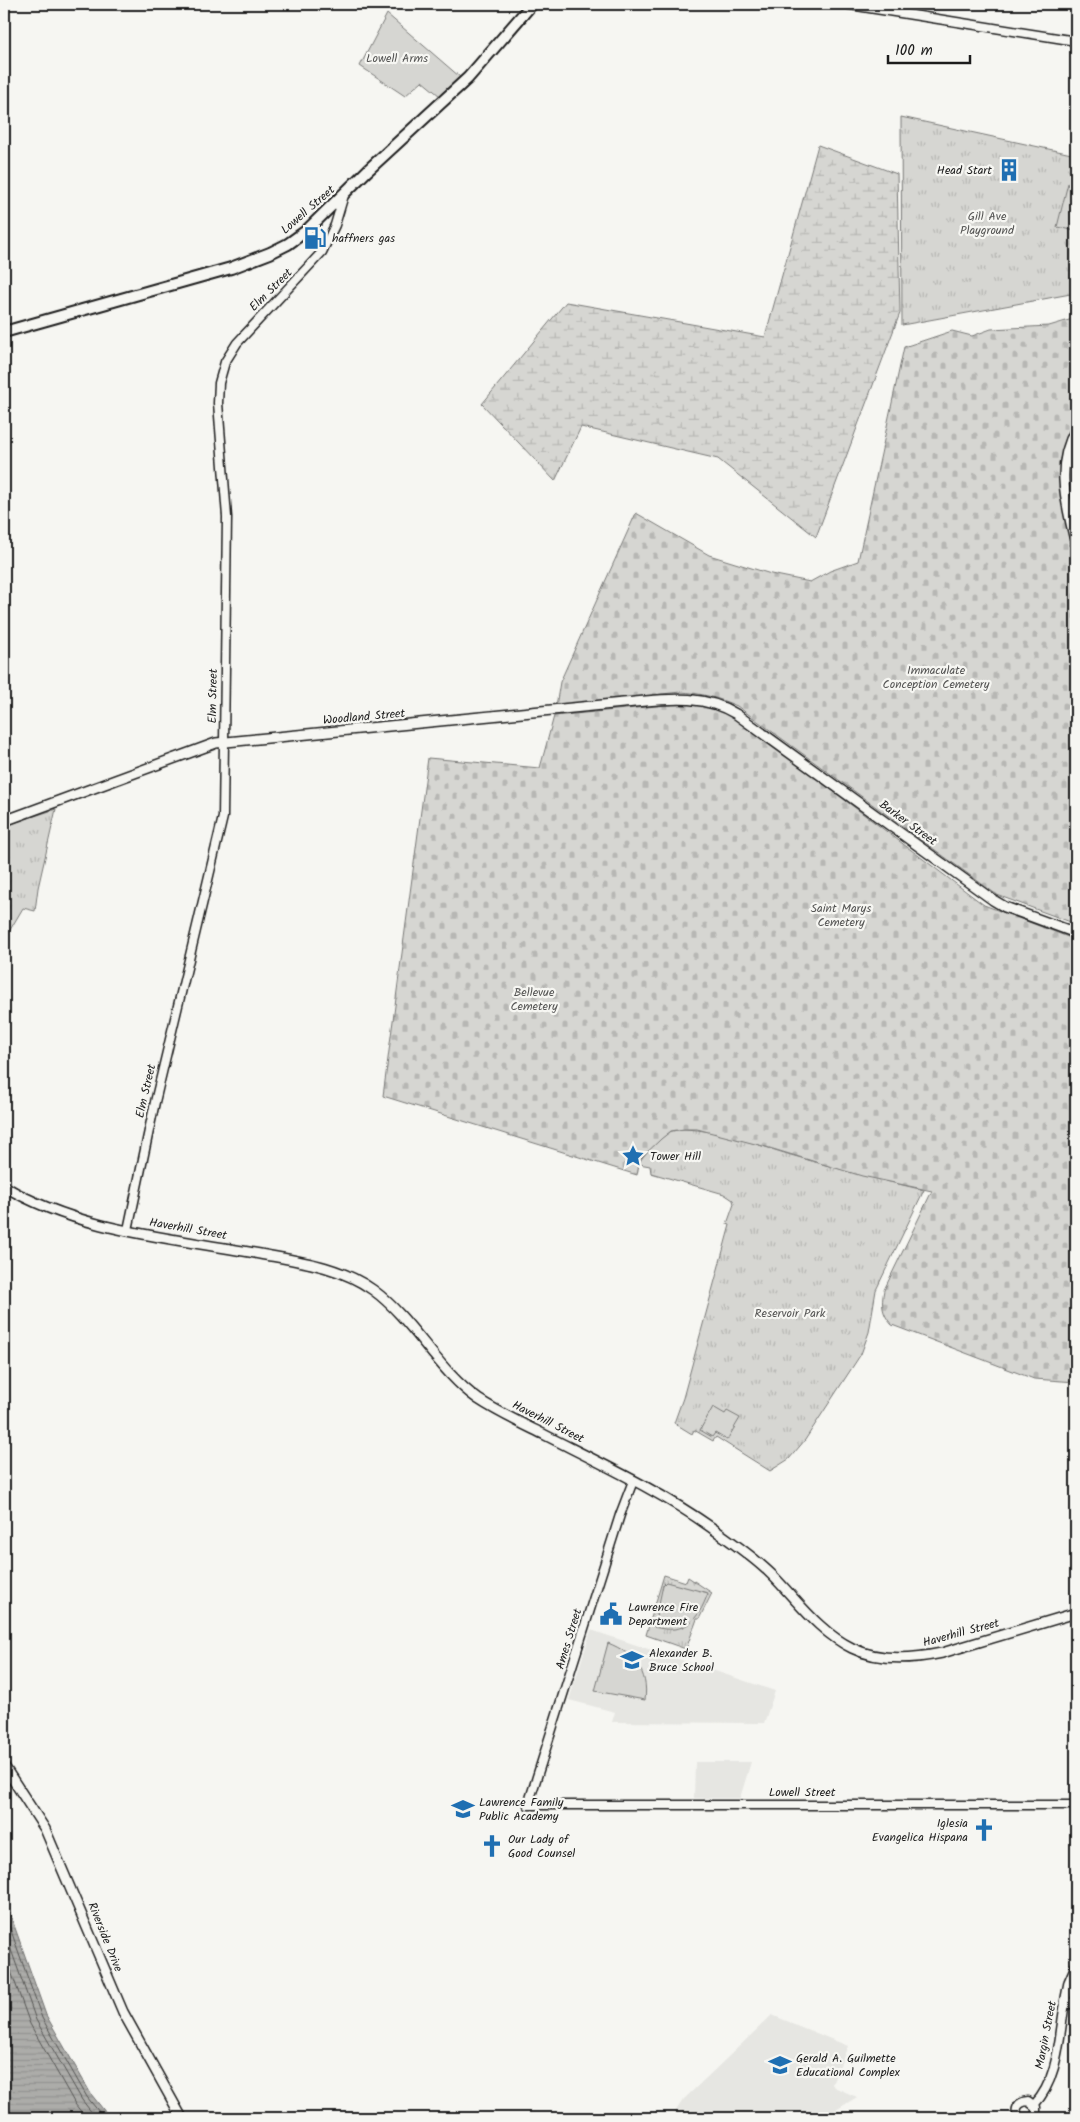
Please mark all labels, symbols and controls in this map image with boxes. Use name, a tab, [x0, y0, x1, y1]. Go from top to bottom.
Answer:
scale bar	[888, 32, 970, 64]
text: 100 m	[895, 39, 933, 63]
park label: Lowell Arms	[366, 49, 428, 68]
building icon: Head Start	[996, 157, 1022, 183]
place label: Head Start	[937, 161, 992, 180]
street label: Lowell Street	[277, 181, 340, 239]
park label: Gill Ave Playground	[960, 207, 1015, 240]
fuel station icon: haffners gas	[302, 225, 328, 251]
place label: haffners gas	[332, 229, 395, 248]
street label: Elm Street	[245, 264, 297, 316]
park label: Immaculate Conception Cemetery	[883, 661, 990, 694]
street label: Elm Street	[203, 668, 223, 724]
street label: Woodland Street	[322, 704, 406, 730]
street label: Barker Street	[875, 795, 941, 851]
park label: Saint Marys Cemetery	[811, 899, 871, 932]
park label: Bellevue Cemetery	[510, 983, 558, 1016]
street label: Elm Street	[131, 1062, 161, 1120]
place icon: Tower Hill	[620, 1143, 646, 1169]
place label: Tower Hill	[650, 1147, 701, 1166]
street label: Haverhill Street	[148, 1213, 229, 1245]
park label: Reservoir Park	[755, 1304, 826, 1323]
street label: Haverhill Street	[509, 1396, 588, 1448]
place label: Lawrence Fire Department	[628, 1598, 699, 1631]
public building icon: Lawrence Fire Department	[598, 1601, 624, 1627]
street label: Ames Street	[551, 1606, 587, 1672]
street label: Haverhill Street	[921, 1614, 1002, 1652]
place label: Alexander B. Bruce School	[649, 1644, 714, 1677]
school or university icon: Alexander B. Bruce School	[619, 1647, 645, 1673]
street label: Lowell Street	[769, 1783, 836, 1802]
place label: Lawrence Family Public Academy	[479, 1793, 564, 1826]
school or university icon: Lawrence Family Public Academy	[450, 1796, 476, 1822]
place label: Iglesia Evangelica Hispana	[872, 1814, 968, 1847]
church icon: Iglesia Evangelica Hispana	[971, 1817, 997, 1843]
place label: Our Lady of Good Counsel	[508, 1830, 575, 1863]
church icon: Our Lady of Good Counsel	[479, 1833, 505, 1859]
street label: Riverside Drive	[82, 1899, 128, 1975]
street label: Margin Street	[1030, 1999, 1062, 2071]
place label: Gerald A. Guilmette Educational Complex	[796, 2049, 901, 2082]
school or university icon: Gerald A. Guilmette Educational Complex	[767, 2052, 793, 2078]

